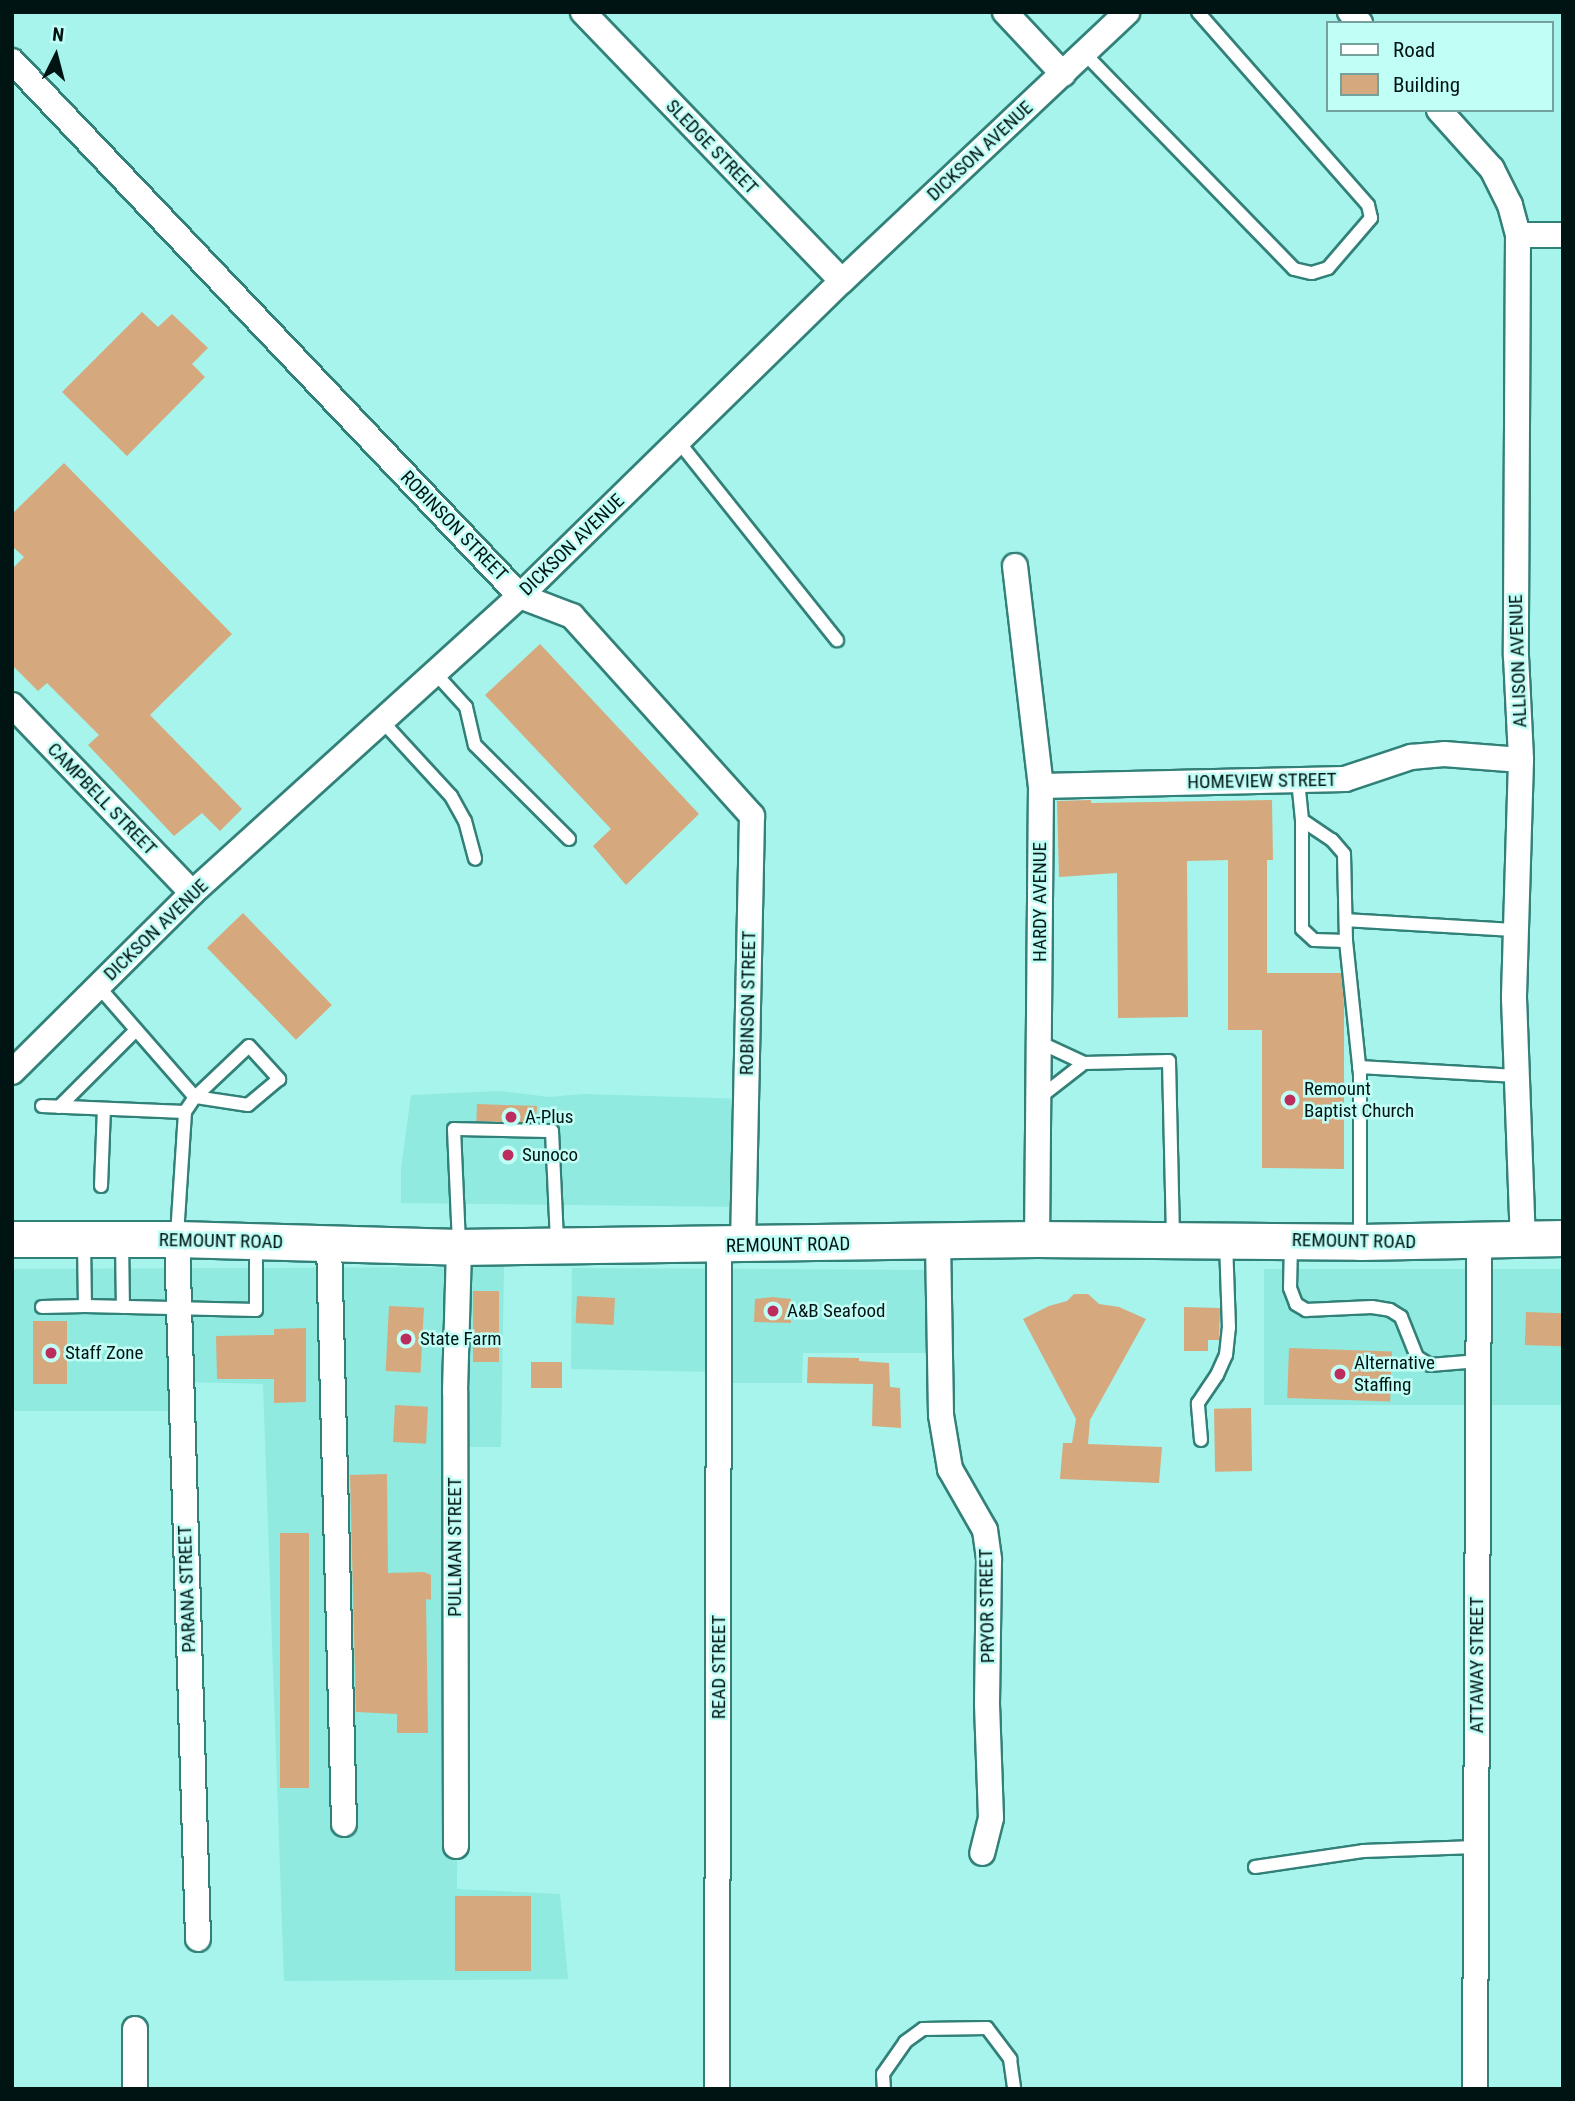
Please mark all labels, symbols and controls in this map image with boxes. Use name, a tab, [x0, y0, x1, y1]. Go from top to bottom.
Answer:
north arrow	[21, 21, 91, 91]
legend	[1326, 21, 1554, 112]
text: N	[51, 23, 65, 47]
text: Road	[1393, 38, 1435, 62]
text: Building	[1393, 73, 1460, 97]
street label: SLEDGE STREET	[661, 95, 763, 199]
street label: DICKSON AVENUE	[922, 96, 1038, 206]
street label: ROBINSON STREET	[396, 466, 512, 586]
street label: DICKSON AVENUE	[515, 489, 629, 601]
street label: ALLISON AVENUE	[1504, 594, 1532, 728]
street label: CAMPBELL STREET	[43, 738, 161, 860]
street label: HOMEVIEW STREET	[1187, 768, 1337, 794]
street label: HARDY AVENUE	[1029, 842, 1051, 962]
street label: DICKSON AVENUE	[99, 874, 213, 986]
street label: ROBINSON STREET	[735, 931, 761, 1075]
place label: Remount Baptist Church	[1304, 1078, 1414, 1122]
marker: Remount Baptist Church	[1282, 1092, 1298, 1108]
place label: A-Plus	[525, 1106, 573, 1128]
marker: A-Plus	[503, 1109, 519, 1125]
place label: Sunoco	[522, 1144, 578, 1166]
marker: Sunoco	[500, 1147, 516, 1163]
street label: REMOUNT ROAD	[158, 1229, 284, 1253]
street label: REMOUNT ROAD	[1291, 1229, 1417, 1253]
street label: REMOUNT ROAD	[725, 1233, 851, 1257]
place label: A&B Seafood	[787, 1300, 885, 1322]
marker: A&B Seafood	[765, 1303, 781, 1319]
place label: State Farm	[420, 1328, 501, 1350]
marker: State Farm	[398, 1331, 414, 1347]
place label: Staff Zone	[65, 1342, 143, 1364]
marker: Staff Zone	[43, 1345, 59, 1361]
place label: Alternative Staffing	[1354, 1352, 1435, 1396]
marker: Alternative Staffing	[1332, 1366, 1348, 1382]
street label: PULLMAN STREET	[444, 1477, 466, 1617]
street label: PARANA STREET	[173, 1525, 201, 1653]
street label: PRYOR STREET	[975, 1549, 999, 1663]
street label: ATTAWAY STREET	[1466, 1597, 1488, 1733]
street label: READ STREET	[708, 1615, 730, 1719]

